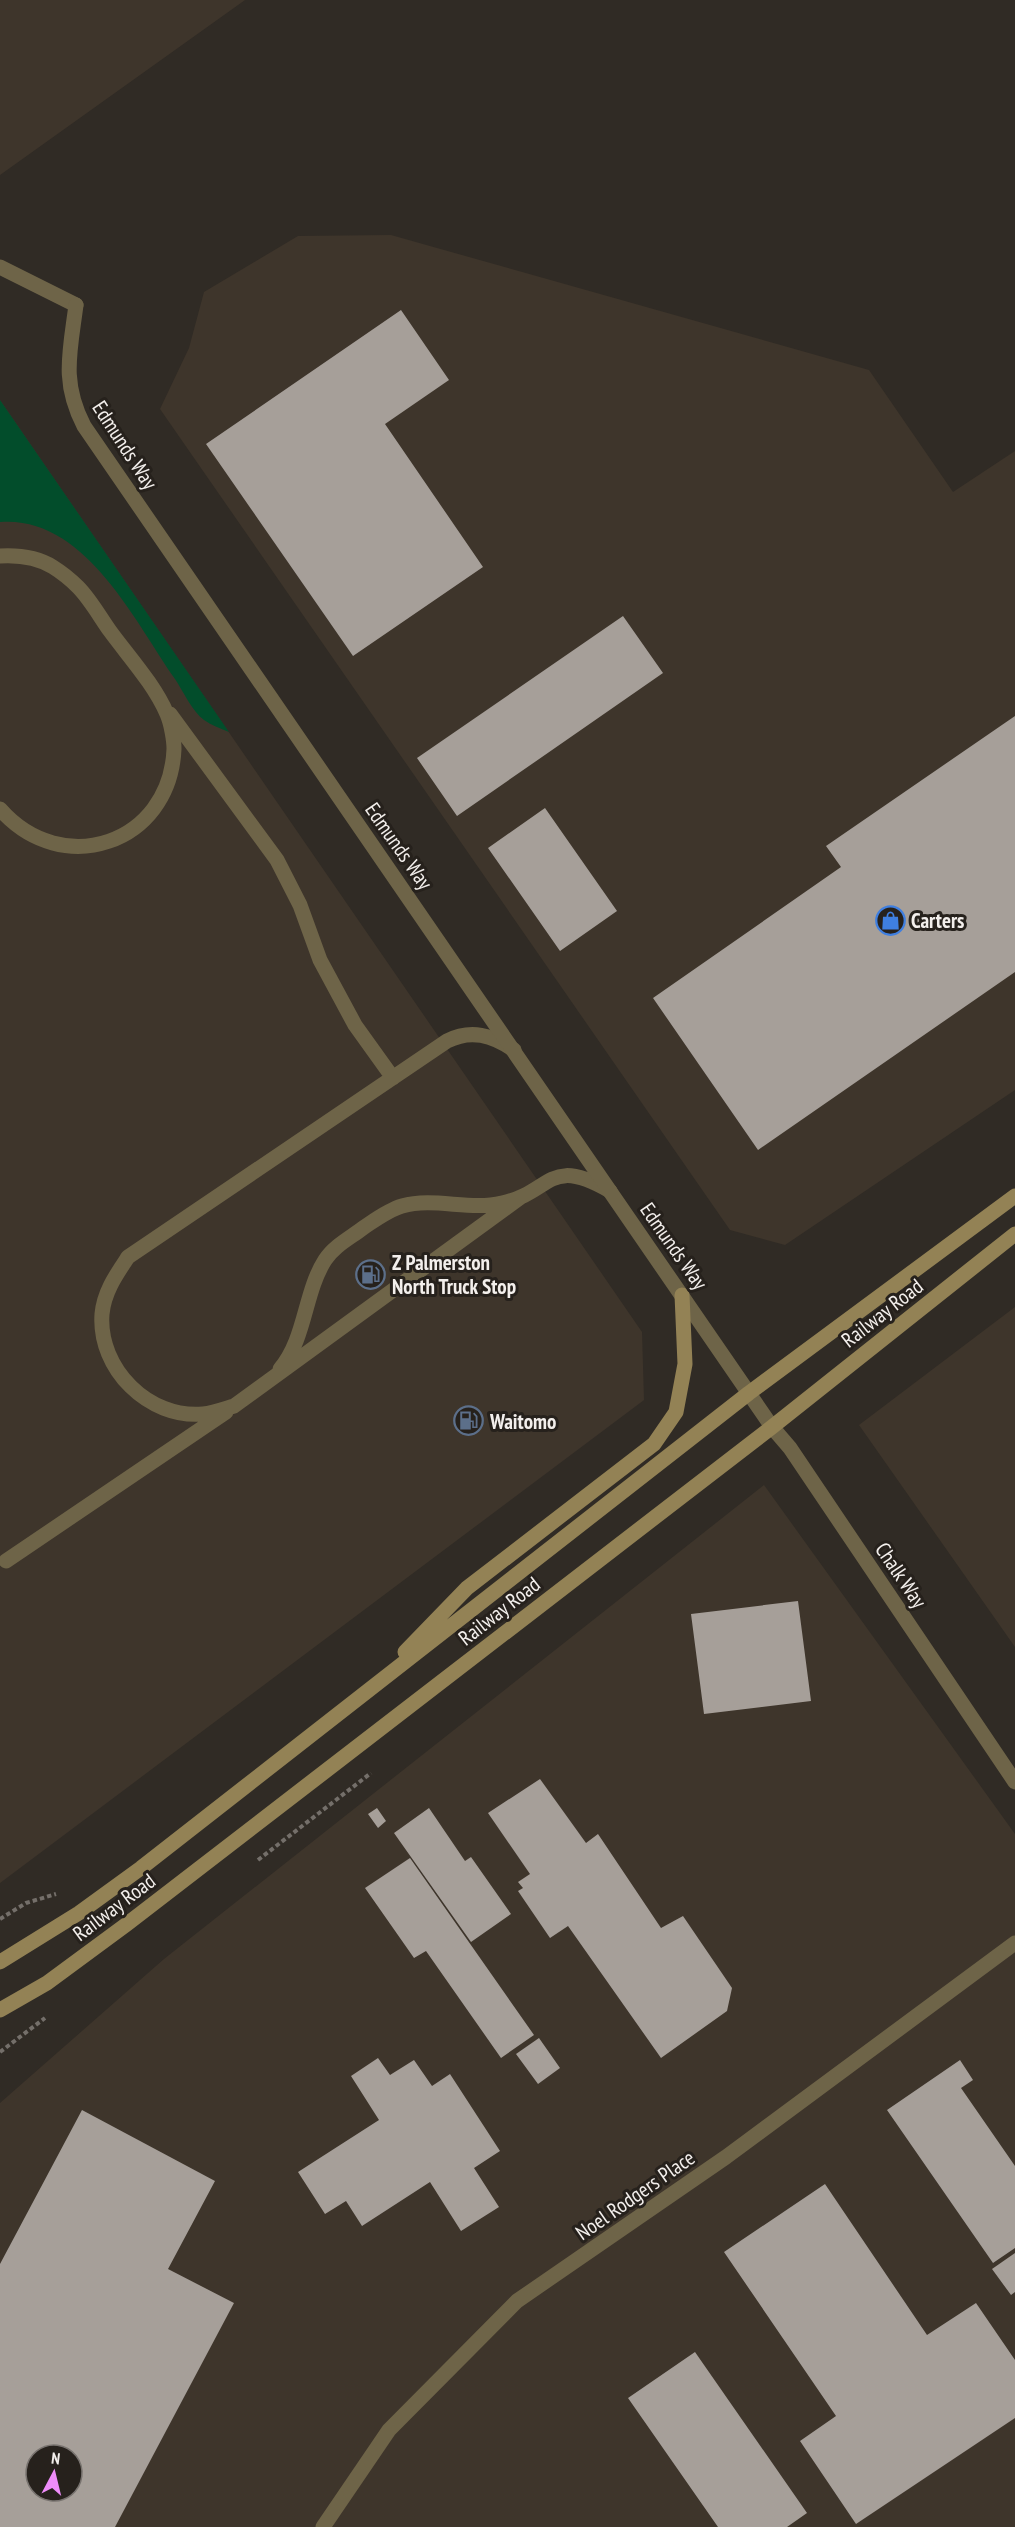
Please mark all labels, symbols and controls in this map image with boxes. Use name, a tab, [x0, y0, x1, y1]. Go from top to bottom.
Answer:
street label: Edmunds Way	[86, 396, 164, 494]
street label: Edmunds Way	[359, 797, 439, 895]
shop icon: Carters	[874, 904, 906, 936]
place label: Carters	[911, 907, 964, 934]
street label: Edmunds Way	[634, 1197, 714, 1295]
place label: Z Palmerston North Truck Stop	[392, 1249, 516, 1300]
fuel station icon: Z Palmerston North Truck Stop	[355, 1258, 387, 1290]
street label: Railway Road	[836, 1273, 928, 1353]
fuel station icon: Waitomo	[453, 1405, 485, 1437]
place label: Waitomo	[489, 1408, 556, 1435]
street label: Chalk Way	[869, 1537, 933, 1613]
street label: Railway Road	[453, 1571, 545, 1651]
street label: Railway Road	[67, 1867, 161, 1947]
street label: Noel Rodgers Place	[570, 2144, 700, 2246]
north arrow	[24, 2443, 84, 2503]
text: N	[50, 2448, 61, 2469]

